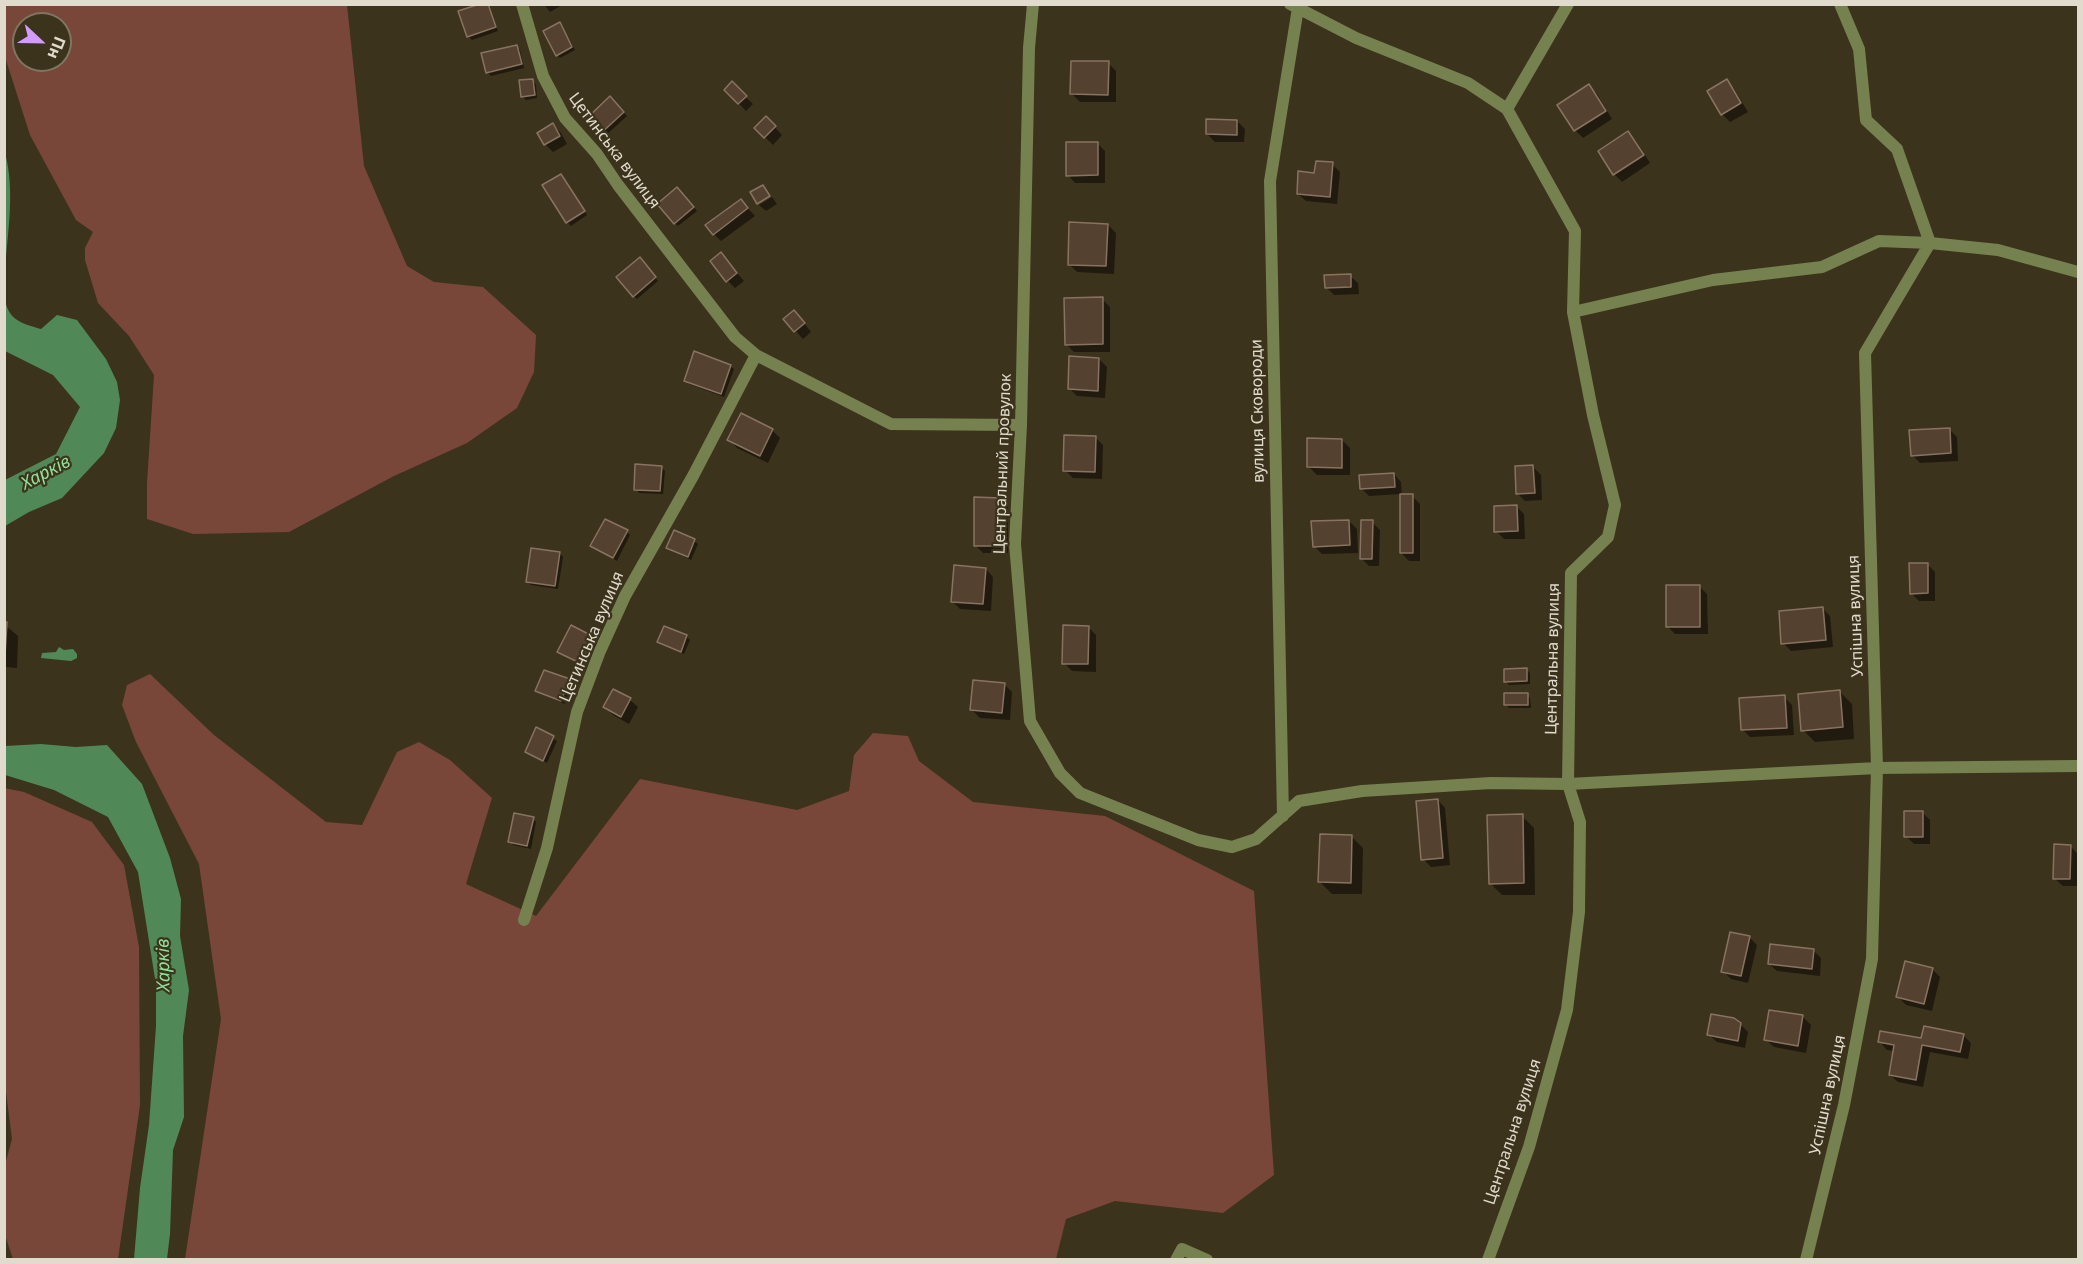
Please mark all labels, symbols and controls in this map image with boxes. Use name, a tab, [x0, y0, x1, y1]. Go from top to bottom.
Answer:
north arrow	[12, 12, 72, 72]
text: Пн	[42, 33, 71, 63]
street label: Цетинська вулиця	[564, 89, 664, 213]
street label: вулиця Сковороди	[1247, 339, 1269, 483]
street label: Центральний провулок	[990, 373, 1016, 555]
water label: Харків	[18, 451, 74, 495]
street label: Успішна вулиця	[1844, 555, 1868, 677]
street label: Цетинська вулиця	[556, 569, 628, 705]
street label: Центральна вулиця	[1542, 583, 1564, 735]
water label: Харків	[153, 938, 175, 992]
street label: Успішна вулиця	[1806, 1033, 1850, 1157]
street label: Центральна вулиця	[1480, 1057, 1546, 1207]

